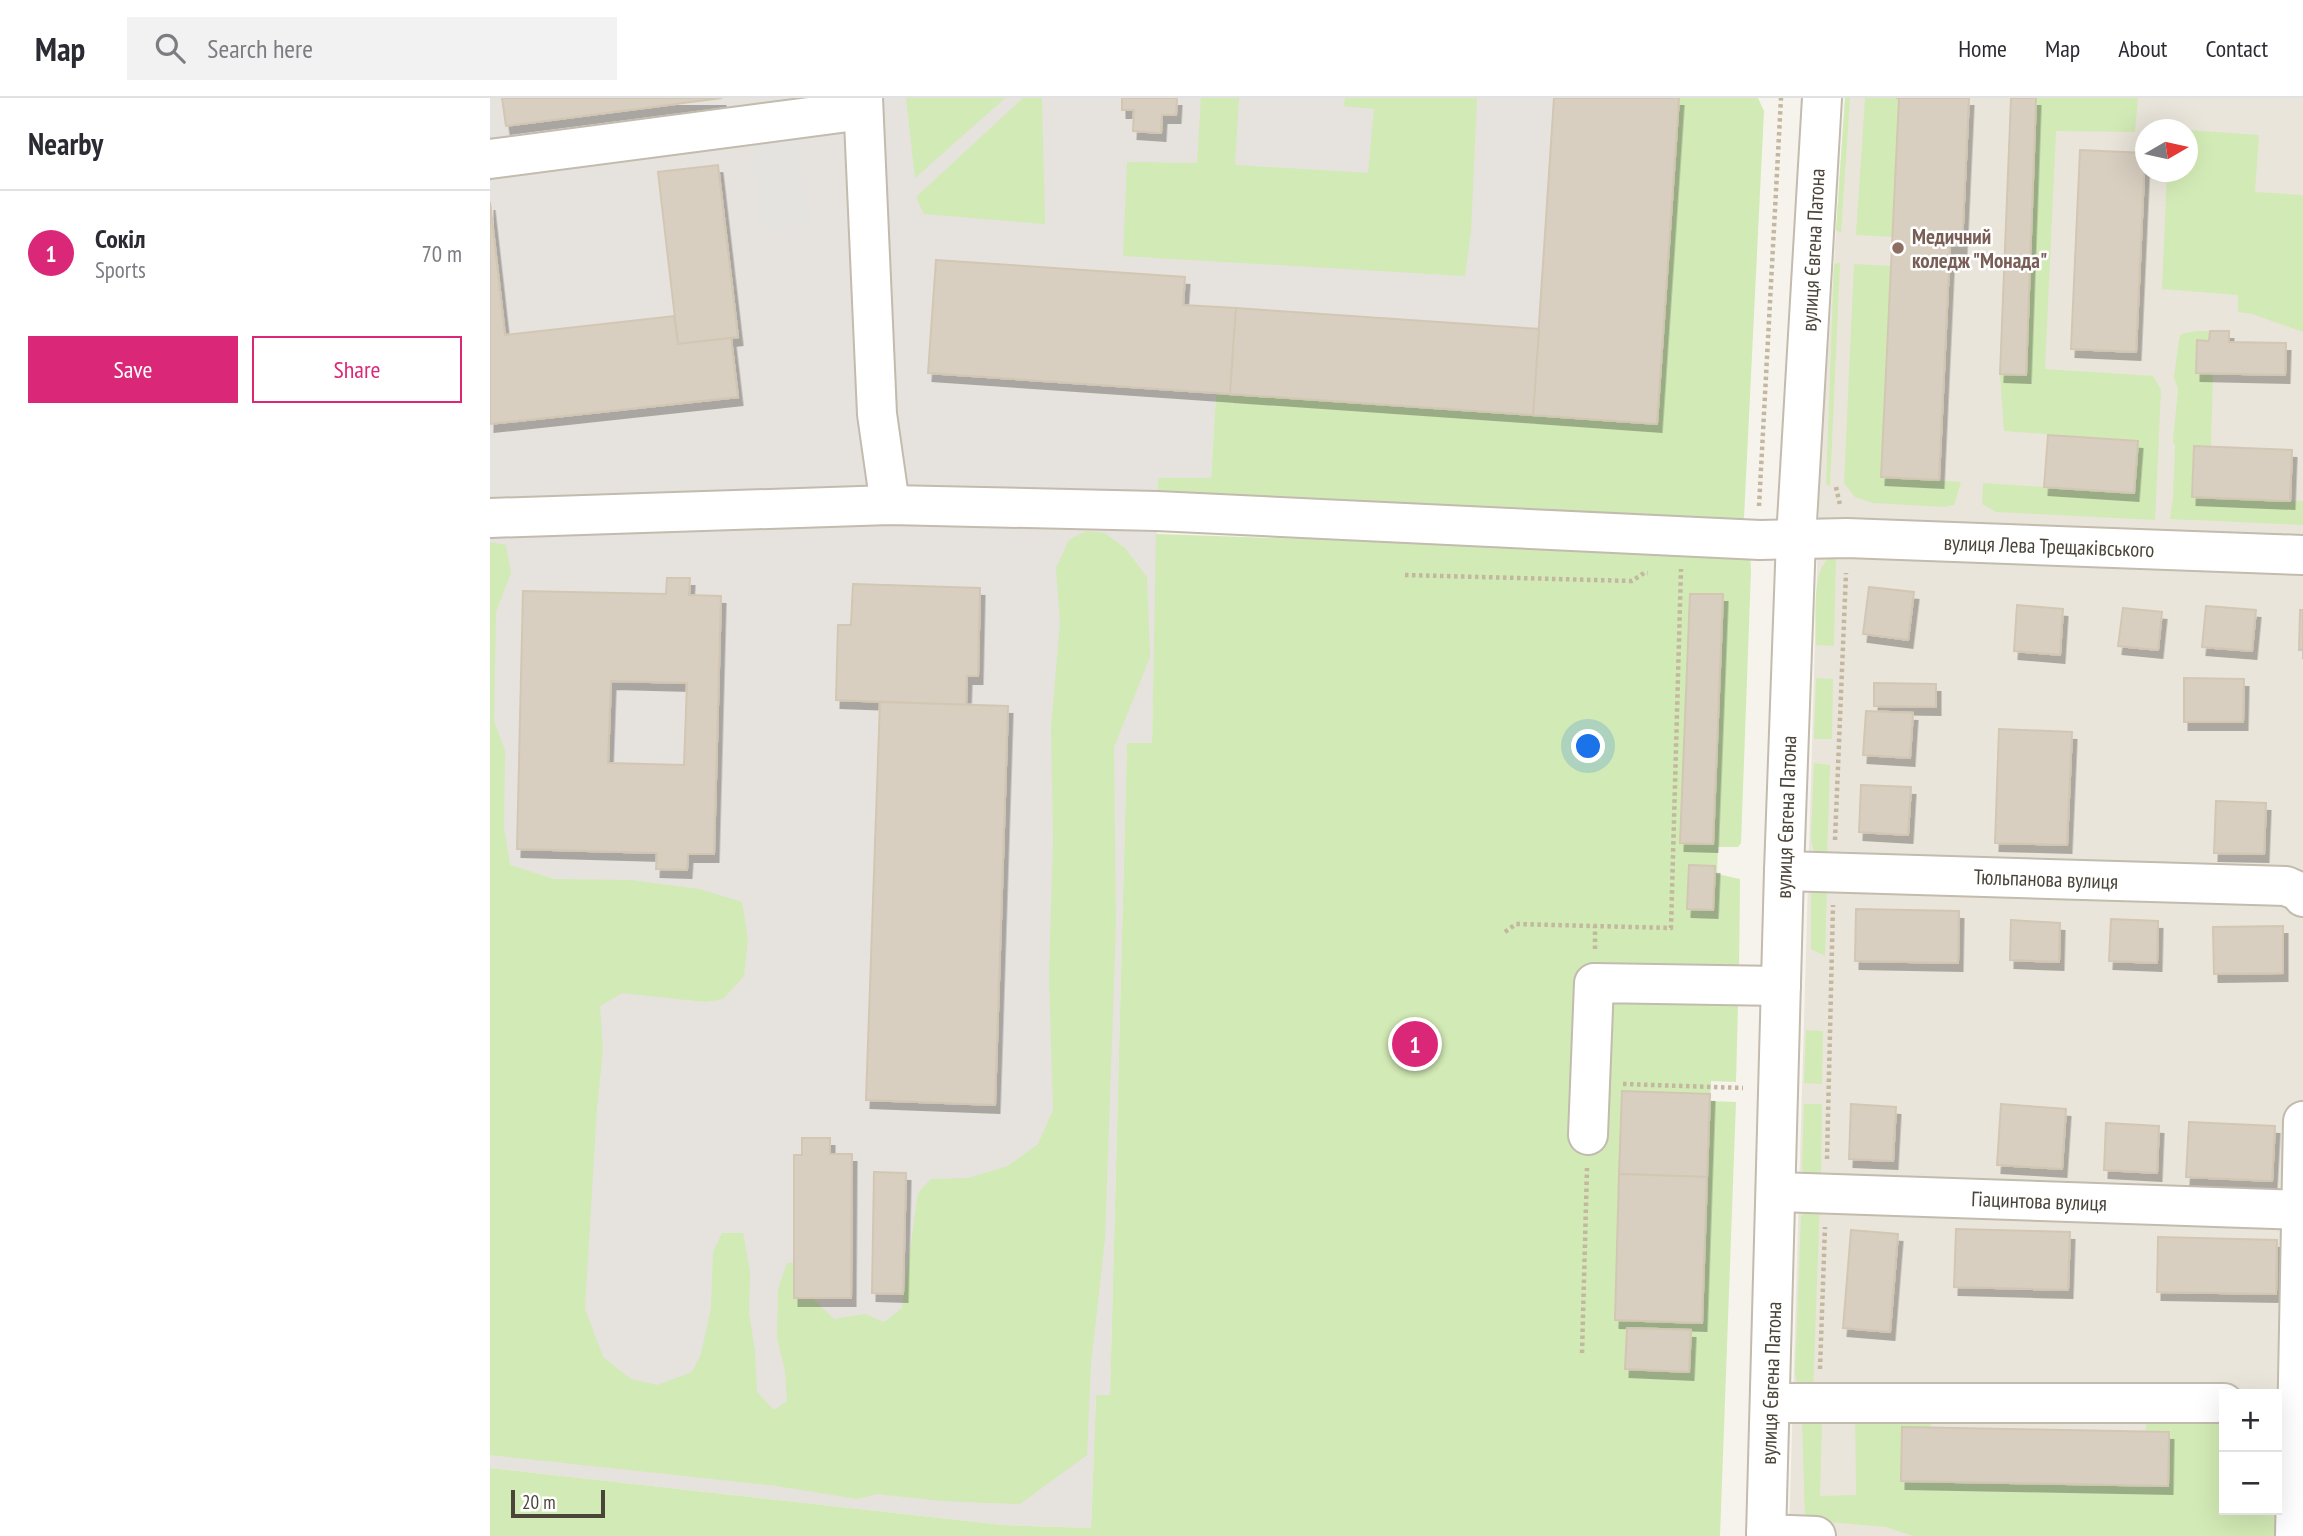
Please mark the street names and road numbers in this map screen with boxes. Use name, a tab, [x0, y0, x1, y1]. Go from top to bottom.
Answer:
street label: вулиця Євгена Патона	[1795, 168, 1831, 332]
street label: вулиця Лева Трещаківського	[1943, 529, 2155, 563]
street label: вулиця Євгена Патона	[1770, 735, 1802, 899]
street label: Тюльпанова вулиця	[1973, 863, 2119, 895]
street label: Гіацинтова вулиця	[1971, 1185, 2107, 1217]
street label: вулиця Євгена Патона	[1755, 1301, 1787, 1465]

